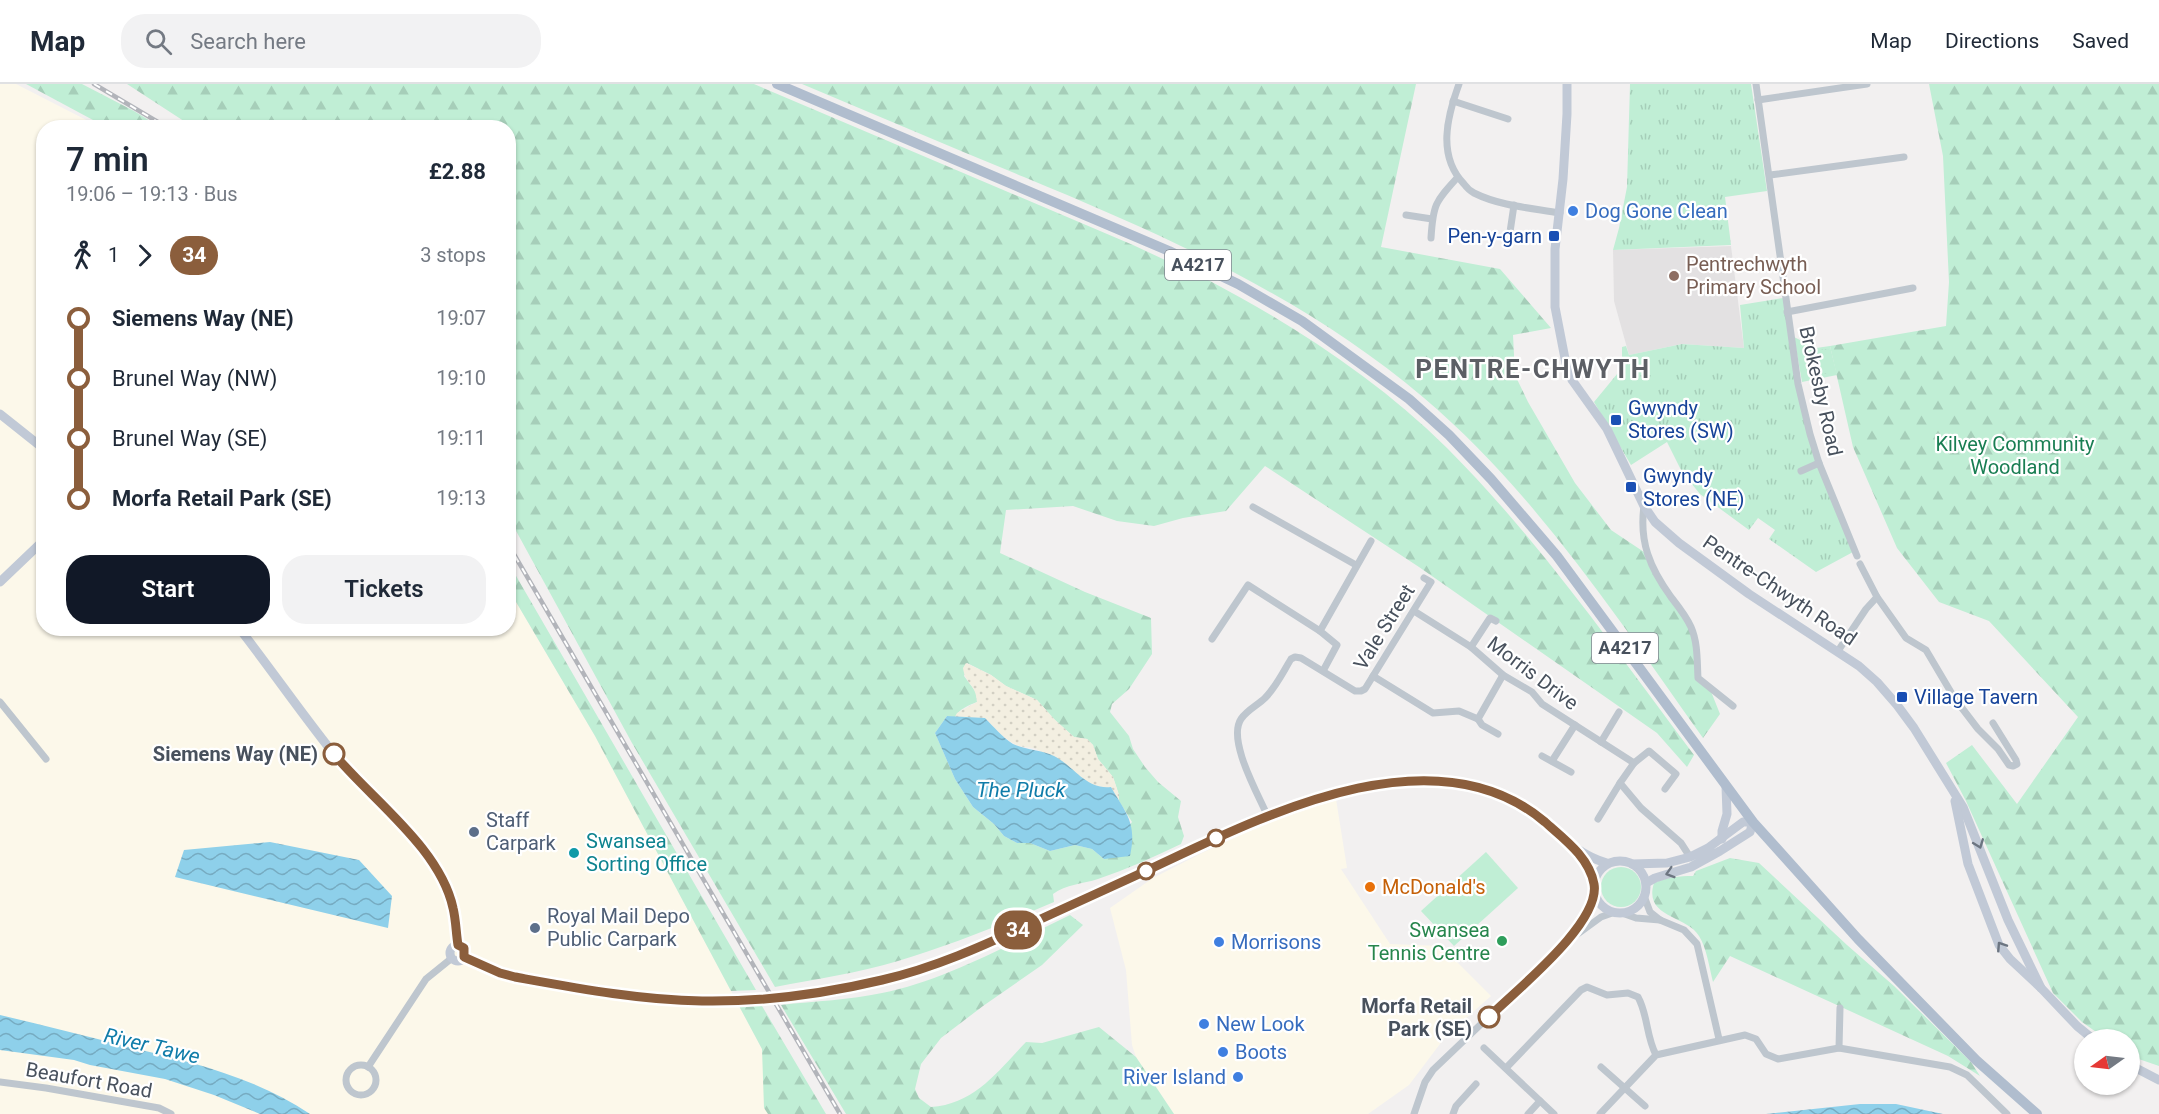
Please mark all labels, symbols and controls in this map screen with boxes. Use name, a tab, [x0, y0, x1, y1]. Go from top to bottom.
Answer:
search box	[121, 14, 541, 68]
text: Map	[30, 25, 85, 58]
icon: search	[142, 25, 175, 58]
text: Search here	[190, 29, 306, 54]
text: Map	[1870, 29, 1912, 53]
text: Directions	[1945, 29, 2039, 53]
text: Saved	[2072, 29, 2129, 53]
text: 7 min	[66, 140, 149, 179]
text: £2.88	[429, 159, 486, 184]
text: 19:06 – 19:13 · Bus	[66, 182, 238, 206]
place label: Dog Gone Clean	[1585, 199, 1728, 223]
marker: Dog Gone Clean	[1566, 204, 1580, 218]
place label: Pen-y-garn	[1447, 224, 1542, 248]
marker: Pen-y-garn	[1547, 229, 1561, 243]
icon: walk	[66, 239, 99, 272]
icon: forward	[128, 239, 161, 272]
text: 1	[108, 243, 119, 267]
text: 34	[182, 243, 206, 267]
text: 3 stops	[420, 243, 486, 267]
road number: A4217	[1165, 250, 1231, 280]
place label: Pentrechwyth Primary School	[1686, 252, 1821, 299]
marker: Pentrechwyth Primary School	[1667, 269, 1681, 283]
text: Siemens Way (NE)	[112, 306, 294, 331]
text: 19:07	[436, 306, 486, 330]
street label: Brokesby Road	[1794, 324, 1848, 458]
district label: PENTRE-CHWYTH	[1415, 354, 1651, 384]
text: Brunel Way (NW)	[112, 366, 277, 391]
text: 19:10	[436, 366, 486, 390]
place label: Gwyndy Stores (SW)	[1628, 396, 1734, 443]
marker: Gwyndy Stores (SW)	[1609, 413, 1623, 427]
text: Brunel Way (SE)	[112, 426, 268, 451]
text: 19:11	[436, 426, 486, 450]
park label: Kilvey Community Woodland	[1935, 432, 2095, 479]
place label: Gwyndy Stores (NE)	[1643, 464, 1745, 511]
marker: Gwyndy Stores (NE)	[1624, 480, 1638, 494]
text: Morfa Retail Park (SE)	[112, 486, 332, 511]
text: 19:13	[436, 486, 486, 510]
street label: Pentre-Chwyth Road	[1699, 530, 1861, 650]
button: Start	[66, 555, 270, 624]
button: Tickets	[282, 555, 486, 624]
street label: Vale Street	[1348, 580, 1420, 674]
street label: Morris Drive	[1483, 631, 1583, 715]
road number: A4217	[1592, 633, 1658, 663]
place label: Village Tavern	[1914, 685, 2038, 709]
marker: Village Tavern	[1895, 690, 1909, 704]
place label: Siemens Way (NE)	[153, 742, 318, 766]
marker: Siemens Way (NE)	[323, 743, 345, 765]
water label: The Pluck	[976, 778, 1066, 802]
place label: Staff Carpark	[486, 808, 557, 855]
marker: Staff Carpark	[467, 825, 481, 839]
place label: Swansea Sorting Office	[586, 829, 707, 876]
unlabelled marker	[1207, 829, 1225, 847]
one-way arrow	[1972, 838, 1984, 849]
marker: Swansea Sorting Office	[567, 846, 581, 860]
unlabelled marker	[1137, 862, 1155, 880]
one-way arrow	[1665, 866, 1676, 878]
place label: McDonald's	[1382, 875, 1486, 899]
marker: McDonald's	[1363, 880, 1377, 894]
place label: Royal Mail Depo Public Carpark	[547, 904, 690, 951]
line badge: 34	[991, 910, 1045, 950]
text: 34	[1006, 918, 1030, 942]
place label: Swansea Tennis Centre	[1368, 918, 1490, 965]
marker: Royal Mail Depo Public Carpark	[528, 921, 542, 935]
place label: Morrisons	[1231, 930, 1321, 954]
marker: Swansea Tennis Centre	[1495, 934, 1509, 948]
marker: Morrisons	[1212, 935, 1226, 949]
one-way arrow	[1997, 942, 2008, 953]
place label: Morfa Retail Park (SE)	[1361, 994, 1472, 1041]
marker: Morfa Retail Park (SE)	[1478, 1006, 1500, 1028]
place label: New Look	[1216, 1012, 1305, 1036]
marker: New Look	[1197, 1017, 1211, 1031]
water label: River Tawe	[102, 1023, 203, 1069]
north arrow	[2074, 1029, 2140, 1095]
map controls	[2074, 1029, 2140, 1095]
place label: Boots	[1235, 1040, 1287, 1064]
marker: Boots	[1216, 1045, 1230, 1059]
street label: Beaufort Road	[24, 1057, 154, 1103]
place label: River Island	[1123, 1065, 1226, 1089]
marker: River Island	[1231, 1070, 1245, 1084]

